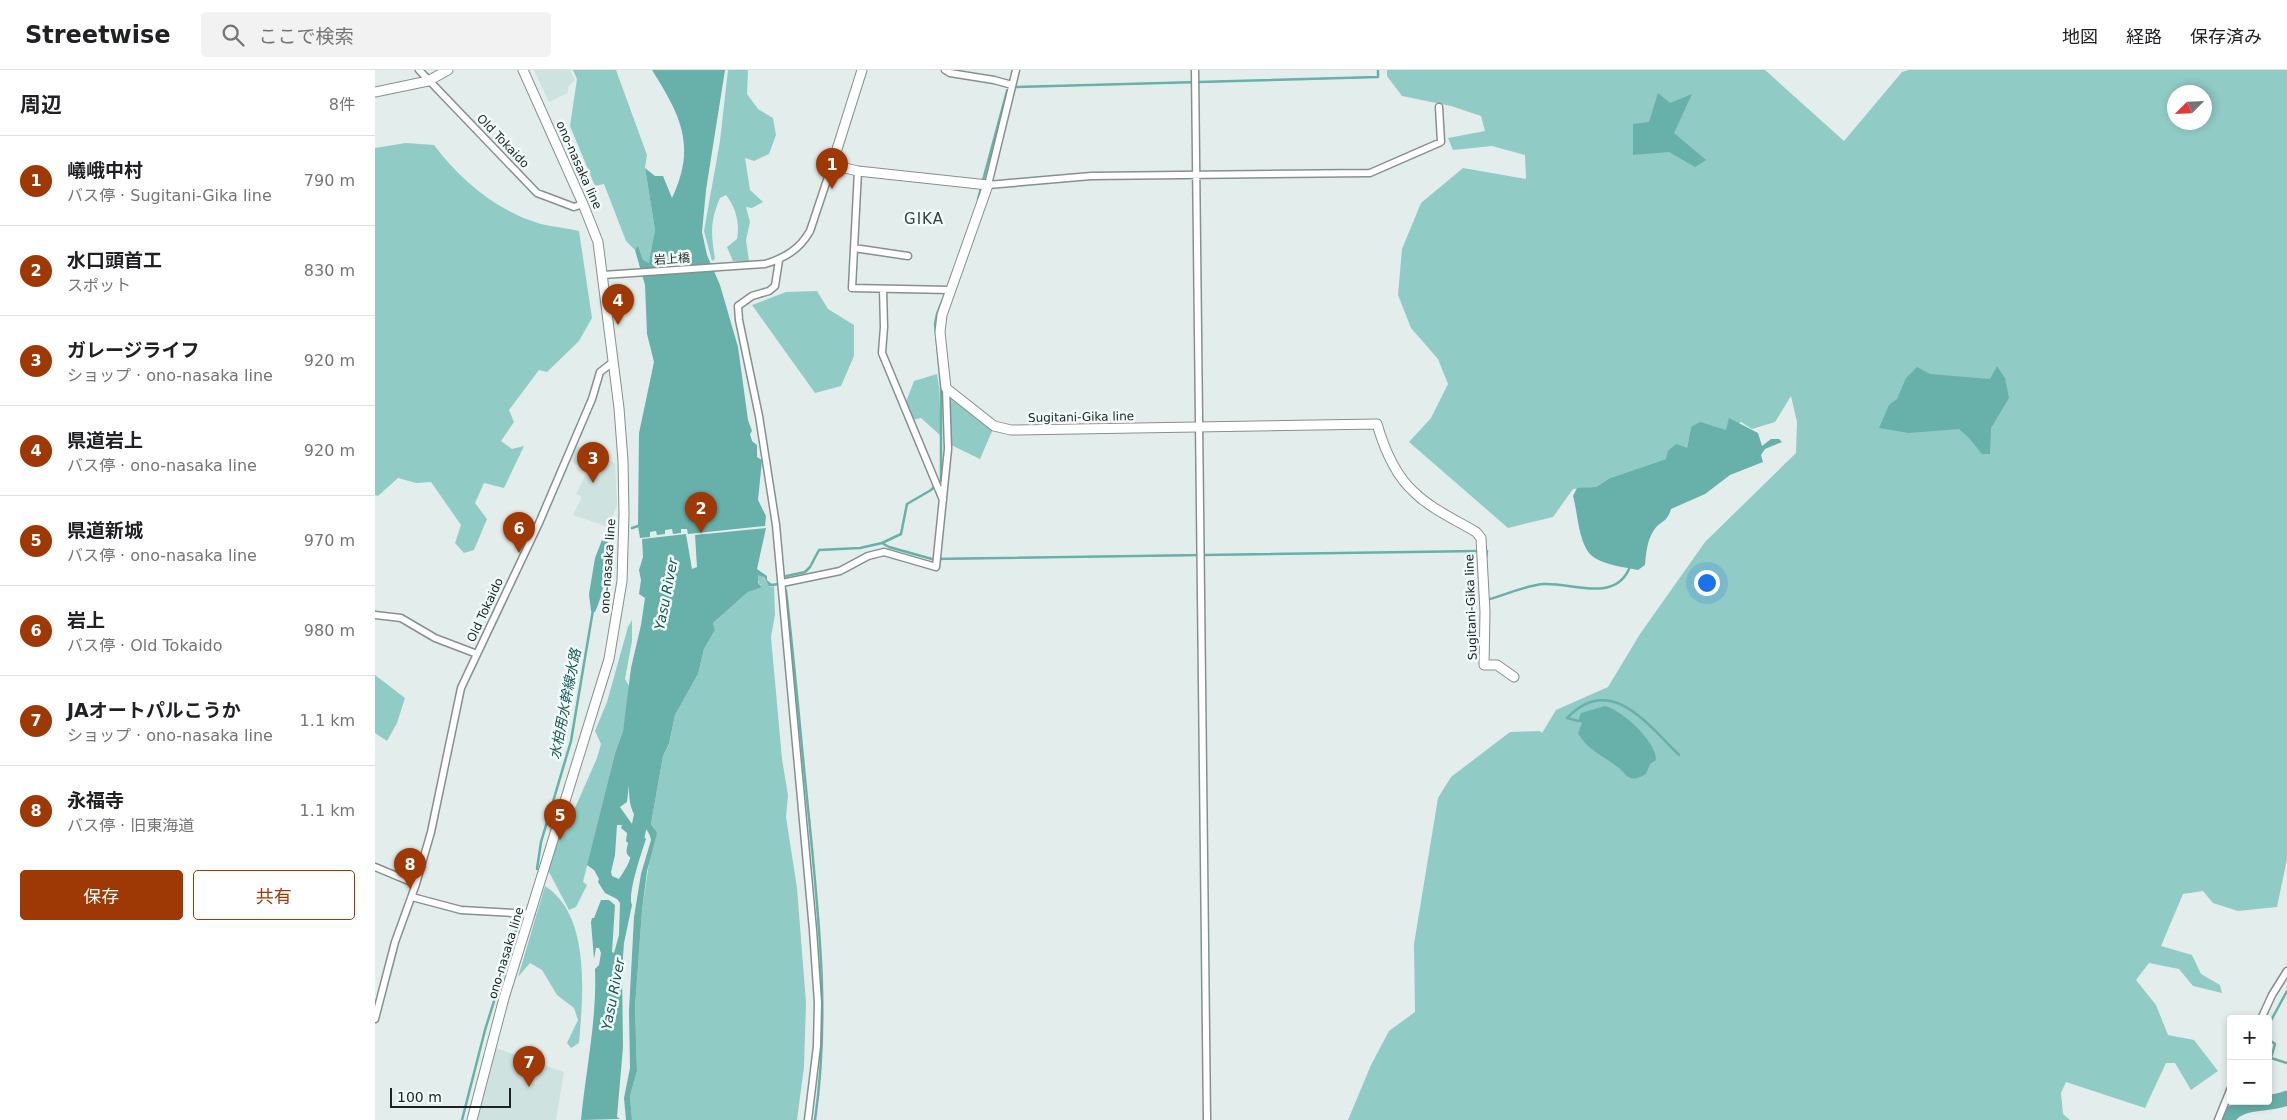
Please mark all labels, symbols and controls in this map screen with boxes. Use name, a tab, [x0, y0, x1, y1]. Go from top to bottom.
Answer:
search box	[201, 12, 551, 57]
text: Streetwise	[25, 21, 171, 49]
icon: search	[219, 21, 247, 49]
text: ここで検索	[259, 25, 354, 47]
text: 地図	[2062, 26, 2098, 47]
text: 経路	[2126, 26, 2162, 47]
text: 保存済み	[2190, 26, 2262, 47]
north arrow	[2167, 85, 2212, 130]
text: 周辺	[20, 93, 62, 117]
text: 8件	[329, 95, 355, 114]
street label: Old Tokaido	[474, 111, 532, 171]
street label: ono-nasaka line	[553, 119, 605, 211]
pin: 1	[816, 148, 848, 189]
text: 嶬峨中村	[67, 159, 143, 181]
text: 1	[30, 171, 42, 190]
text: 790 m	[304, 171, 355, 190]
text: バス停 · Sugitani-Gika line	[67, 186, 272, 205]
district label: GIKA	[904, 210, 944, 228]
text: 水口頭首工	[67, 249, 162, 271]
street label: 岩上橋	[654, 251, 690, 267]
text: 2	[30, 261, 42, 280]
text: 830 m	[304, 261, 355, 280]
text: スポット	[67, 276, 131, 295]
pin: 4	[602, 284, 634, 325]
text: ガレージライフ	[67, 339, 200, 361]
text: 3	[30, 351, 42, 370]
text: 920 m	[304, 351, 355, 370]
text: ショップ · ono-nasaka line	[67, 366, 273, 385]
street label: Sugitani-Gika line	[1028, 409, 1134, 425]
text: 県道岩上	[67, 429, 143, 451]
text: 4	[30, 441, 42, 460]
text: 920 m	[304, 441, 355, 460]
pin: 3	[577, 442, 609, 483]
text: バス停 · ono-nasaka line	[67, 456, 257, 475]
pin: 2	[685, 492, 717, 533]
pin: 6	[503, 512, 535, 553]
street label: ono-nasaka line	[598, 518, 618, 614]
text: 県道新城	[67, 519, 143, 541]
text: 5	[30, 531, 42, 550]
text: 970 m	[304, 531, 355, 550]
text: バス停 · ono-nasaka line	[67, 546, 257, 565]
street label: Sugitani-Gika line	[1462, 554, 1480, 660]
water label: Yasu River	[651, 556, 681, 631]
your location	[1694, 570, 1720, 596]
street label: Old Tokaido	[464, 576, 506, 644]
text: 岩上	[67, 609, 105, 631]
text: 6	[30, 621, 42, 640]
text: 980 m	[304, 621, 355, 640]
text: バス停 · Old Tokaido	[67, 636, 223, 655]
water label: 水柏用水幹線水路	[546, 647, 584, 760]
text: JAオートパルこうか	[67, 699, 241, 721]
text: 7	[30, 711, 42, 730]
text: 1.1 km	[300, 711, 355, 730]
text: ショップ · ono-nasaka line	[67, 726, 273, 745]
text: 永福寺	[67, 789, 124, 811]
pin: 5	[544, 799, 576, 840]
text: 8	[30, 801, 42, 820]
text: 1.1 km	[300, 801, 355, 820]
text: バス停 · 旧東海道	[67, 816, 194, 835]
pin: 8	[394, 848, 426, 889]
button: 保存	[20, 870, 183, 920]
button: 共有	[193, 870, 355, 920]
street label: ono-nasaka line	[485, 906, 527, 1000]
water label: Yasu River	[598, 956, 628, 1031]
map controls	[2227, 1015, 2272, 1105]
button: +	[2227, 1015, 2272, 1060]
pin: 7	[513, 1046, 545, 1087]
button: −	[2227, 1060, 2272, 1105]
scale bar	[390, 1085, 511, 1108]
text: 100 m	[397, 1089, 442, 1105]

